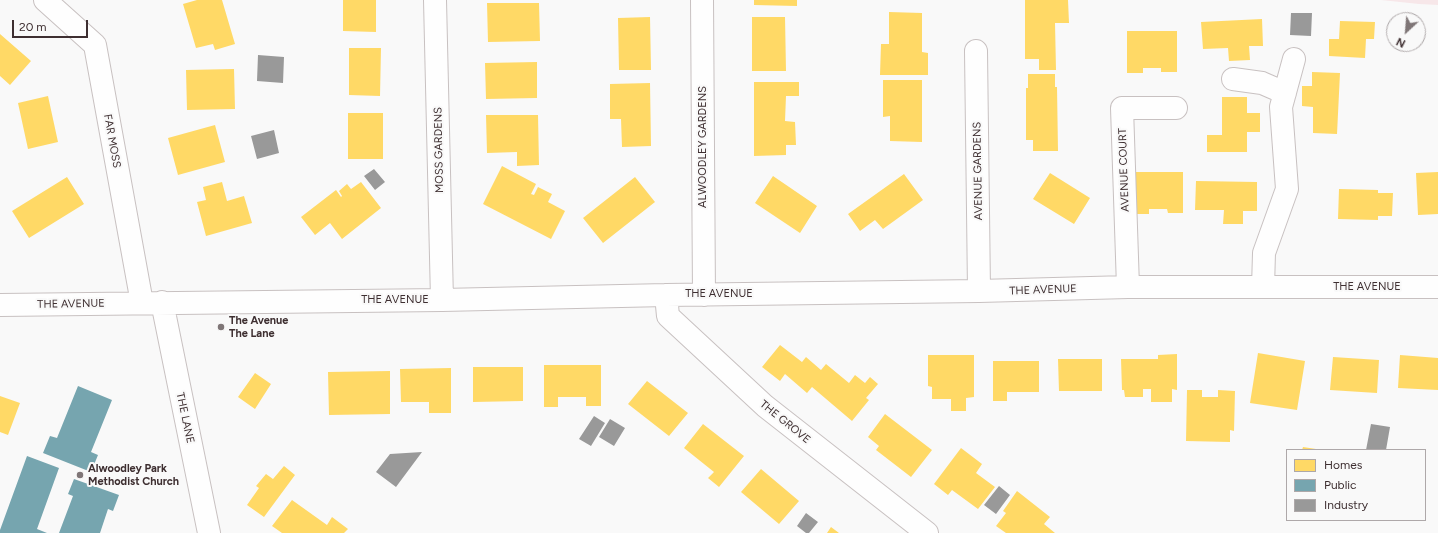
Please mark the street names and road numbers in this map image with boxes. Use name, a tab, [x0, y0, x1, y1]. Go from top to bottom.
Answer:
street label: ALWOODLEY GARDENS	[696, 86, 710, 208]
street label: MOSS GARDENS	[432, 107, 446, 193]
street label: FAR MOSS	[101, 113, 123, 169]
street label: AVENUE GARDENS	[971, 122, 985, 220]
street label: AVENUE COURT	[1116, 128, 1132, 212]
street label: THE AVENUE	[1333, 280, 1401, 294]
street label: THE AVENUE	[1009, 282, 1077, 298]
street label: THE AVENUE	[685, 287, 753, 301]
street label: THE AVENUE	[361, 293, 429, 307]
street label: THE AVENUE	[37, 297, 105, 311]
street label: THE LANE	[173, 391, 197, 445]
street label: THE GROVE	[757, 398, 813, 446]

